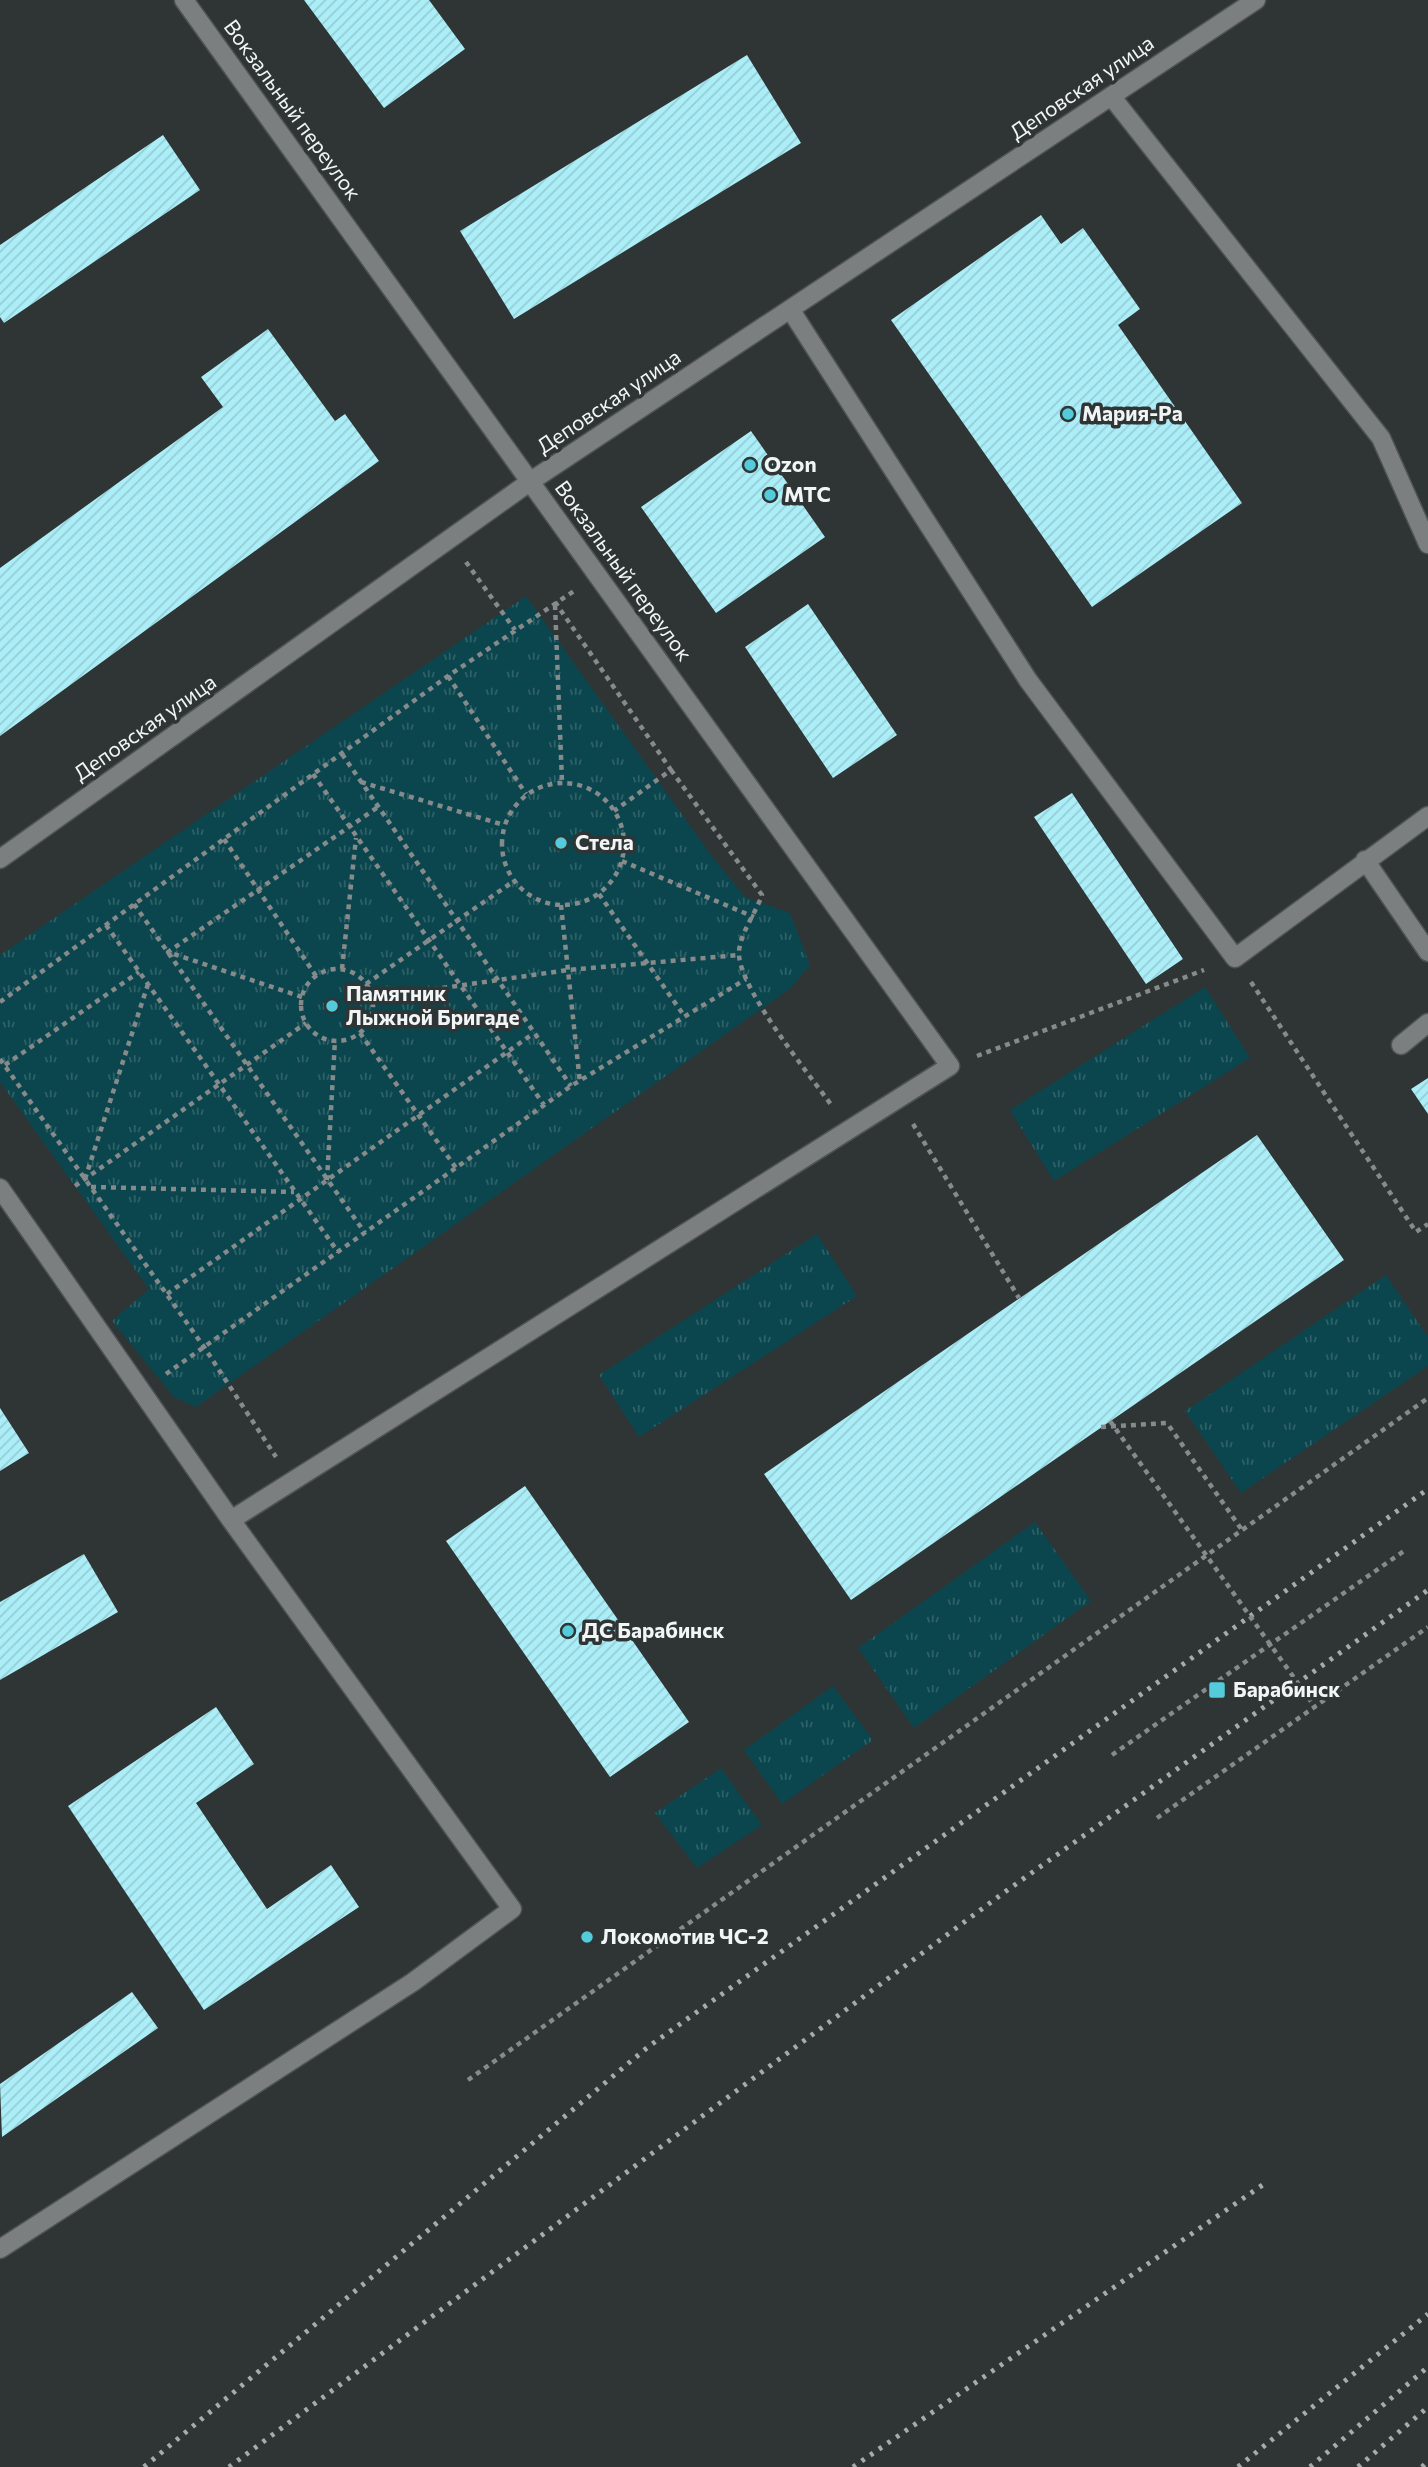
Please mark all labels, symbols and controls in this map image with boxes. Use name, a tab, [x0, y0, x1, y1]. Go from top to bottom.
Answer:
street label: Вокзальный переулок	[219, 14, 367, 204]
street label: Деповская улица	[1004, 29, 1158, 144]
street label: Деповская улица	[531, 343, 685, 458]
place label: Мария-Ра	[1082, 400, 1183, 425]
marker: Мария-Ра	[1060, 406, 1076, 422]
place label: Ozon	[764, 451, 817, 476]
marker: Ozon	[742, 457, 758, 473]
street label: Вокзальный переулок	[550, 475, 698, 665]
place label: МТС	[784, 481, 831, 506]
marker: МТС	[762, 487, 778, 503]
street label: Деповская улица	[68, 668, 220, 785]
place label: Стела	[575, 829, 634, 854]
marker: Стела	[553, 835, 569, 851]
place label: Памятник Лыжной Бригаде	[346, 980, 520, 1029]
marker: Памятник Лыжной Бригаде	[324, 998, 340, 1014]
place label: ДС Барабинск	[582, 1617, 724, 1642]
marker: ДС Барабинск	[560, 1623, 576, 1639]
place label: Барабинск	[1233, 1676, 1340, 1701]
marker: Барабинск	[1207, 1680, 1227, 1700]
place label: Локомотив ЧС-2	[601, 1923, 769, 1948]
marker: Локомотив ЧС-2	[579, 1929, 595, 1945]

